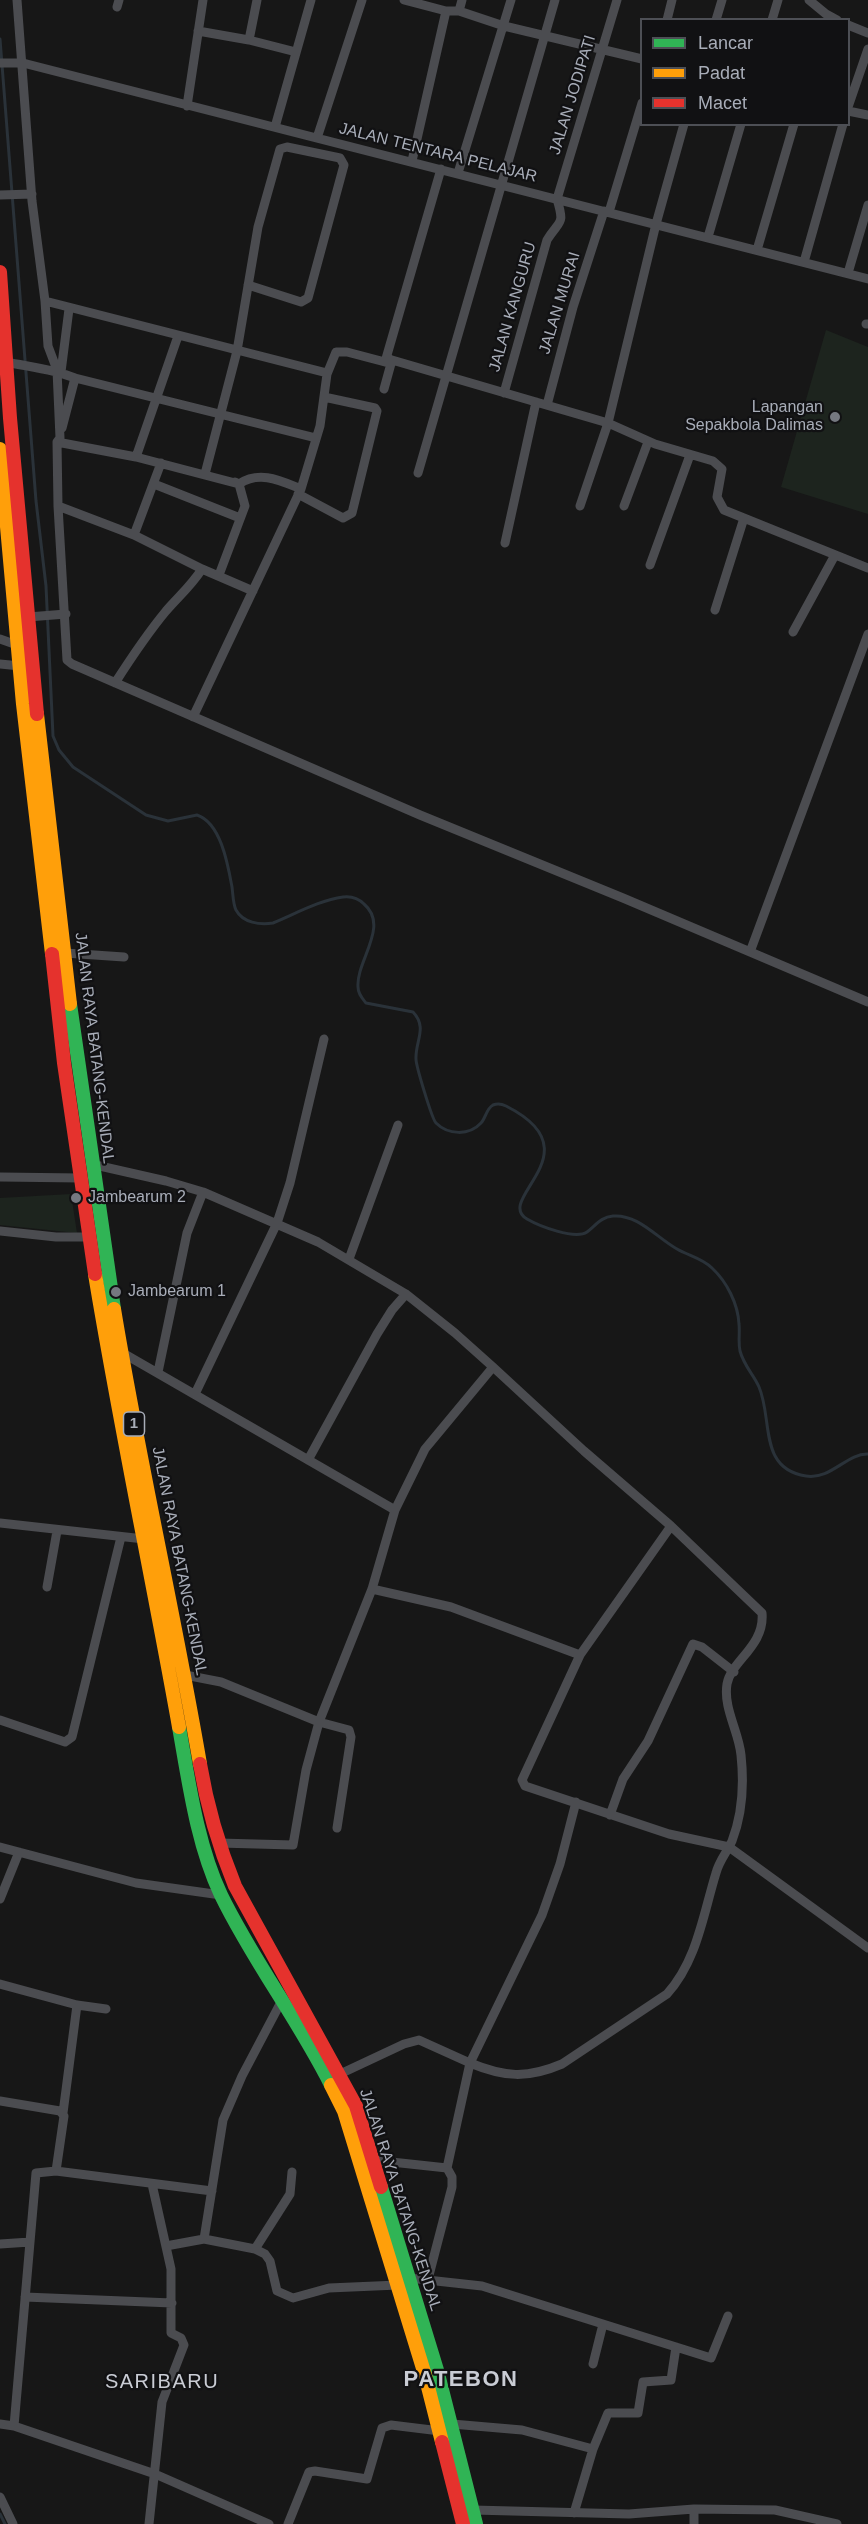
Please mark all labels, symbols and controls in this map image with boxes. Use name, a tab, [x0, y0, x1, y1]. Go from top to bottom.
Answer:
legend	[640, 18, 850, 126]
street label: JALAN JODIPATI	[546, 33, 600, 157]
text: Lancar	[698, 33, 753, 53]
text: Padat	[698, 63, 745, 83]
text: Macet	[698, 93, 747, 113]
street label: JALAN TENTARA PELAJAR	[337, 119, 539, 187]
street label: JALAN KANGURU	[485, 240, 541, 374]
street label: JALAN MURAI	[535, 250, 585, 356]
place label: Lapangan Sepakbola Dalimas	[685, 398, 823, 436]
marker: Lapangan Sepakbola Dalimas	[828, 410, 842, 424]
street label: JALAN RAYA BATANG-KENDAL	[70, 931, 118, 1165]
place label: Jambearum 2	[88, 1188, 186, 1208]
marker: Jambearum 2	[69, 1191, 83, 1205]
place label: Jambearum 1	[128, 1282, 226, 1302]
marker: Jambearum 1	[109, 1285, 123, 1299]
road number: 1	[124, 1412, 144, 1436]
street label: JALAN RAYA BATANG-KENDAL	[147, 1445, 211, 1677]
street label: JALAN RAYA BATANG-KENDAL	[355, 2086, 445, 2314]
district label: PATEBON	[404, 2367, 518, 2393]
district label: SARIBARU	[105, 2370, 219, 2394]

